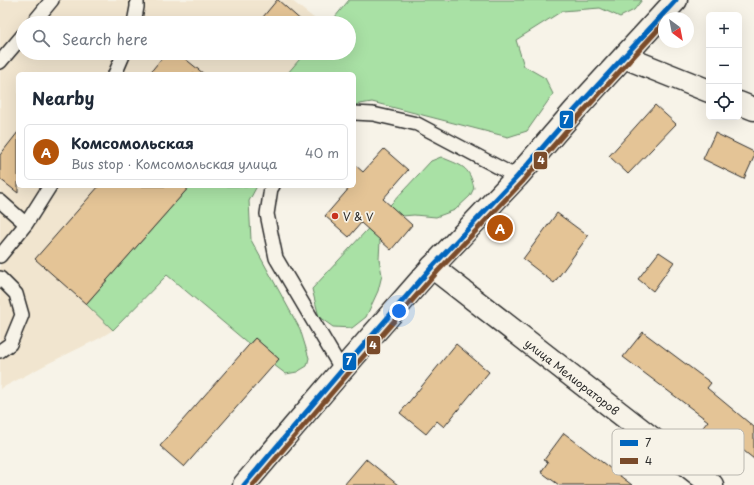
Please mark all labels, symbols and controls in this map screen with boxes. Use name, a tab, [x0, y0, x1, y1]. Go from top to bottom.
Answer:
north arrow	[658, 12, 694, 48]
map controls	[706, 12, 742, 120]
button: +	[706, 12, 742, 48]
search box	[16, 16, 356, 60]
icon: search	[30, 27, 52, 49]
text: Search here	[62, 27, 148, 50]
button: −	[706, 48, 742, 84]
button: locate	[706, 84, 742, 120]
text: Nearby	[32, 85, 94, 111]
line badge: 7	[559, 110, 574, 129]
text: 7	[563, 111, 570, 128]
text: Комсомольская	[71, 131, 194, 154]
text: A	[41, 143, 51, 162]
text: 40 m	[305, 143, 339, 162]
line badge: 4	[533, 151, 548, 170]
text: 4	[537, 151, 545, 168]
text: Bus stop · Комсомольская улица	[71, 154, 277, 173]
place label: V & V	[343, 208, 374, 225]
marker: V & V	[330, 211, 340, 221]
pin: A	[487, 213, 513, 243]
your location	[389, 301, 409, 321]
street label: улица Мелиораторов	[522, 334, 623, 419]
line badge: 4	[366, 335, 381, 355]
text: 4	[369, 336, 377, 353]
line badge: 7	[342, 352, 357, 371]
text: 7	[346, 352, 353, 369]
legend	[612, 429, 744, 475]
text: 7	[645, 434, 651, 451]
text: 4	[645, 452, 652, 469]

